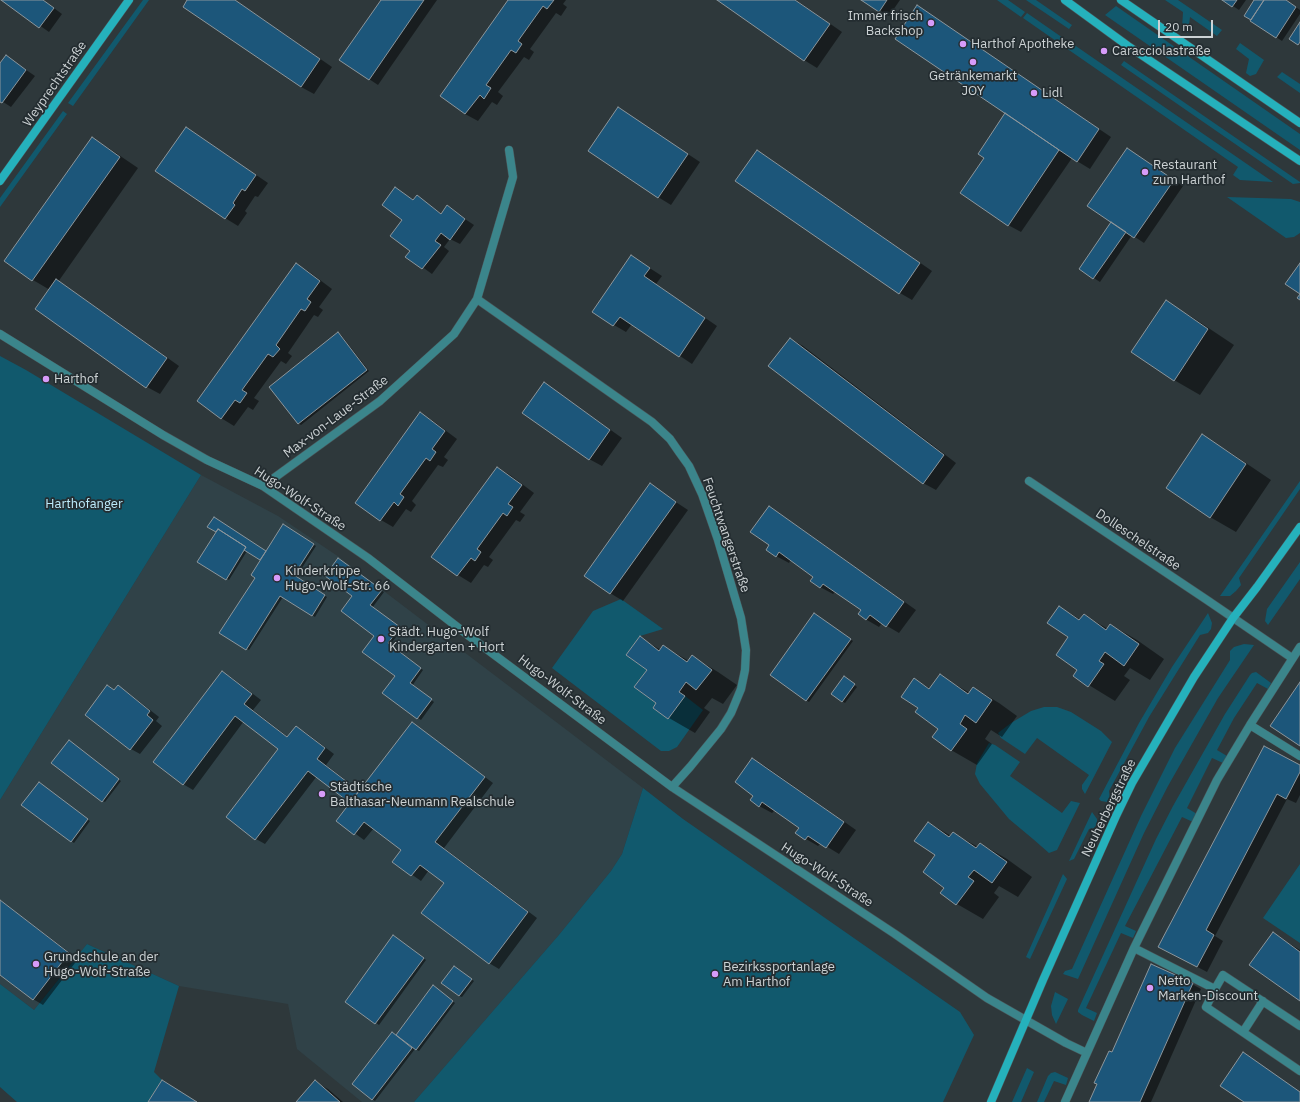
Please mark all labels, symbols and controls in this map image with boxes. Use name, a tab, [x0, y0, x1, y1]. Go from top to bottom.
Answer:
place label: Immer frisch Backshop	[848, 8, 923, 39]
scale bar	[1160, 12, 1215, 38]
marker: Immer frisch Backshop	[926, 18, 936, 28]
text: 20 m	[1165, 19, 1193, 34]
place label: Harthof Apotheke	[971, 36, 1074, 52]
street label: Weyprechtstraße	[20, 38, 90, 130]
marker: Harthof Apotheke	[958, 39, 968, 49]
place label: Caracciolastraße	[1112, 43, 1211, 59]
marker: Caracciolastraße	[1099, 46, 1109, 56]
marker: Getränkemarkt JOY	[968, 57, 978, 67]
place label: Getränkemarkt JOY	[929, 68, 1017, 99]
place label: Lidl	[1042, 85, 1063, 101]
marker: Lidl	[1029, 88, 1039, 98]
place label: Restaurant zum Harthof	[1153, 157, 1225, 188]
marker: Restaurant zum Harthof	[1140, 167, 1150, 177]
place label: Harthof	[54, 371, 98, 387]
street label: Max-von-Laue-Straße	[281, 373, 391, 461]
marker: Harthof	[41, 374, 51, 384]
street label: Hugo-Wolf-Straße	[251, 463, 349, 535]
street label: Feuchtwangerstraße	[699, 475, 753, 595]
park label: Harthofanger	[45, 496, 123, 512]
street label: Dolleschelstraße	[1093, 506, 1183, 574]
place label: Kinderkrippe Hugo-Wolf-Str. 66	[285, 563, 390, 594]
marker: Kinderkrippe Hugo-Wolf-Str. 66	[272, 573, 282, 583]
place label: Städt. Hugo-Wolf Kindergarten + Hort	[389, 624, 504, 655]
marker: Städt. Hugo-Wolf Kindergarten + Hort	[376, 634, 386, 644]
street label: Hugo-Wolf-Straße	[515, 652, 609, 728]
street label: Neuherbergstraße	[1079, 757, 1139, 859]
place label: Städtische Balthasar-Neumann Realschule	[330, 779, 515, 810]
marker: Städtische Balthasar-Neumann Realschule	[317, 789, 327, 799]
street label: Hugo-Wolf-Straße	[778, 839, 876, 911]
place label: Grundschule an der Hugo-Wolf-Straße	[44, 949, 158, 980]
marker: Grundschule an der Hugo-Wolf-Straße	[31, 959, 41, 969]
place label: Bezirkssportanlage Am Harthof	[723, 959, 835, 990]
marker: Bezirkssportanlage Am Harthof	[710, 969, 720, 979]
place label: Netto Marken-Discount	[1158, 973, 1258, 1004]
marker: Netto Marken-Discount	[1145, 983, 1155, 993]

